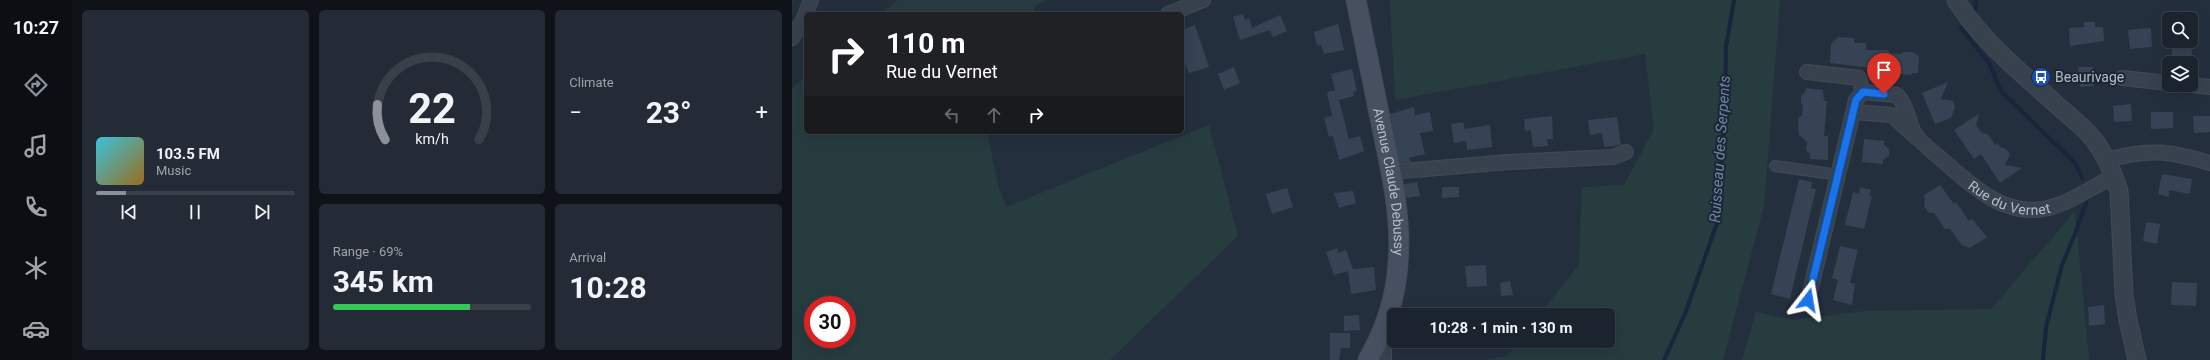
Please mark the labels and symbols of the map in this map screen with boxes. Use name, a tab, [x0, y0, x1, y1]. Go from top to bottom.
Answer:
pin	[1867, 53, 1901, 94]
bus stop icon: Beaurivage	[2030, 66, 2052, 88]
place label: Beaurivage	[2055, 69, 2124, 85]
water label: Ruisseau des Serpents	[1706, 75, 1734, 223]
street label: Avenue Claude Debussy	[1370, 106, 1407, 256]
street label: Rue du Vernet	[1965, 177, 2052, 218]
position arrow	[1787, 279, 1829, 321]
speed limit sign: 30	[804, 296, 856, 348]

